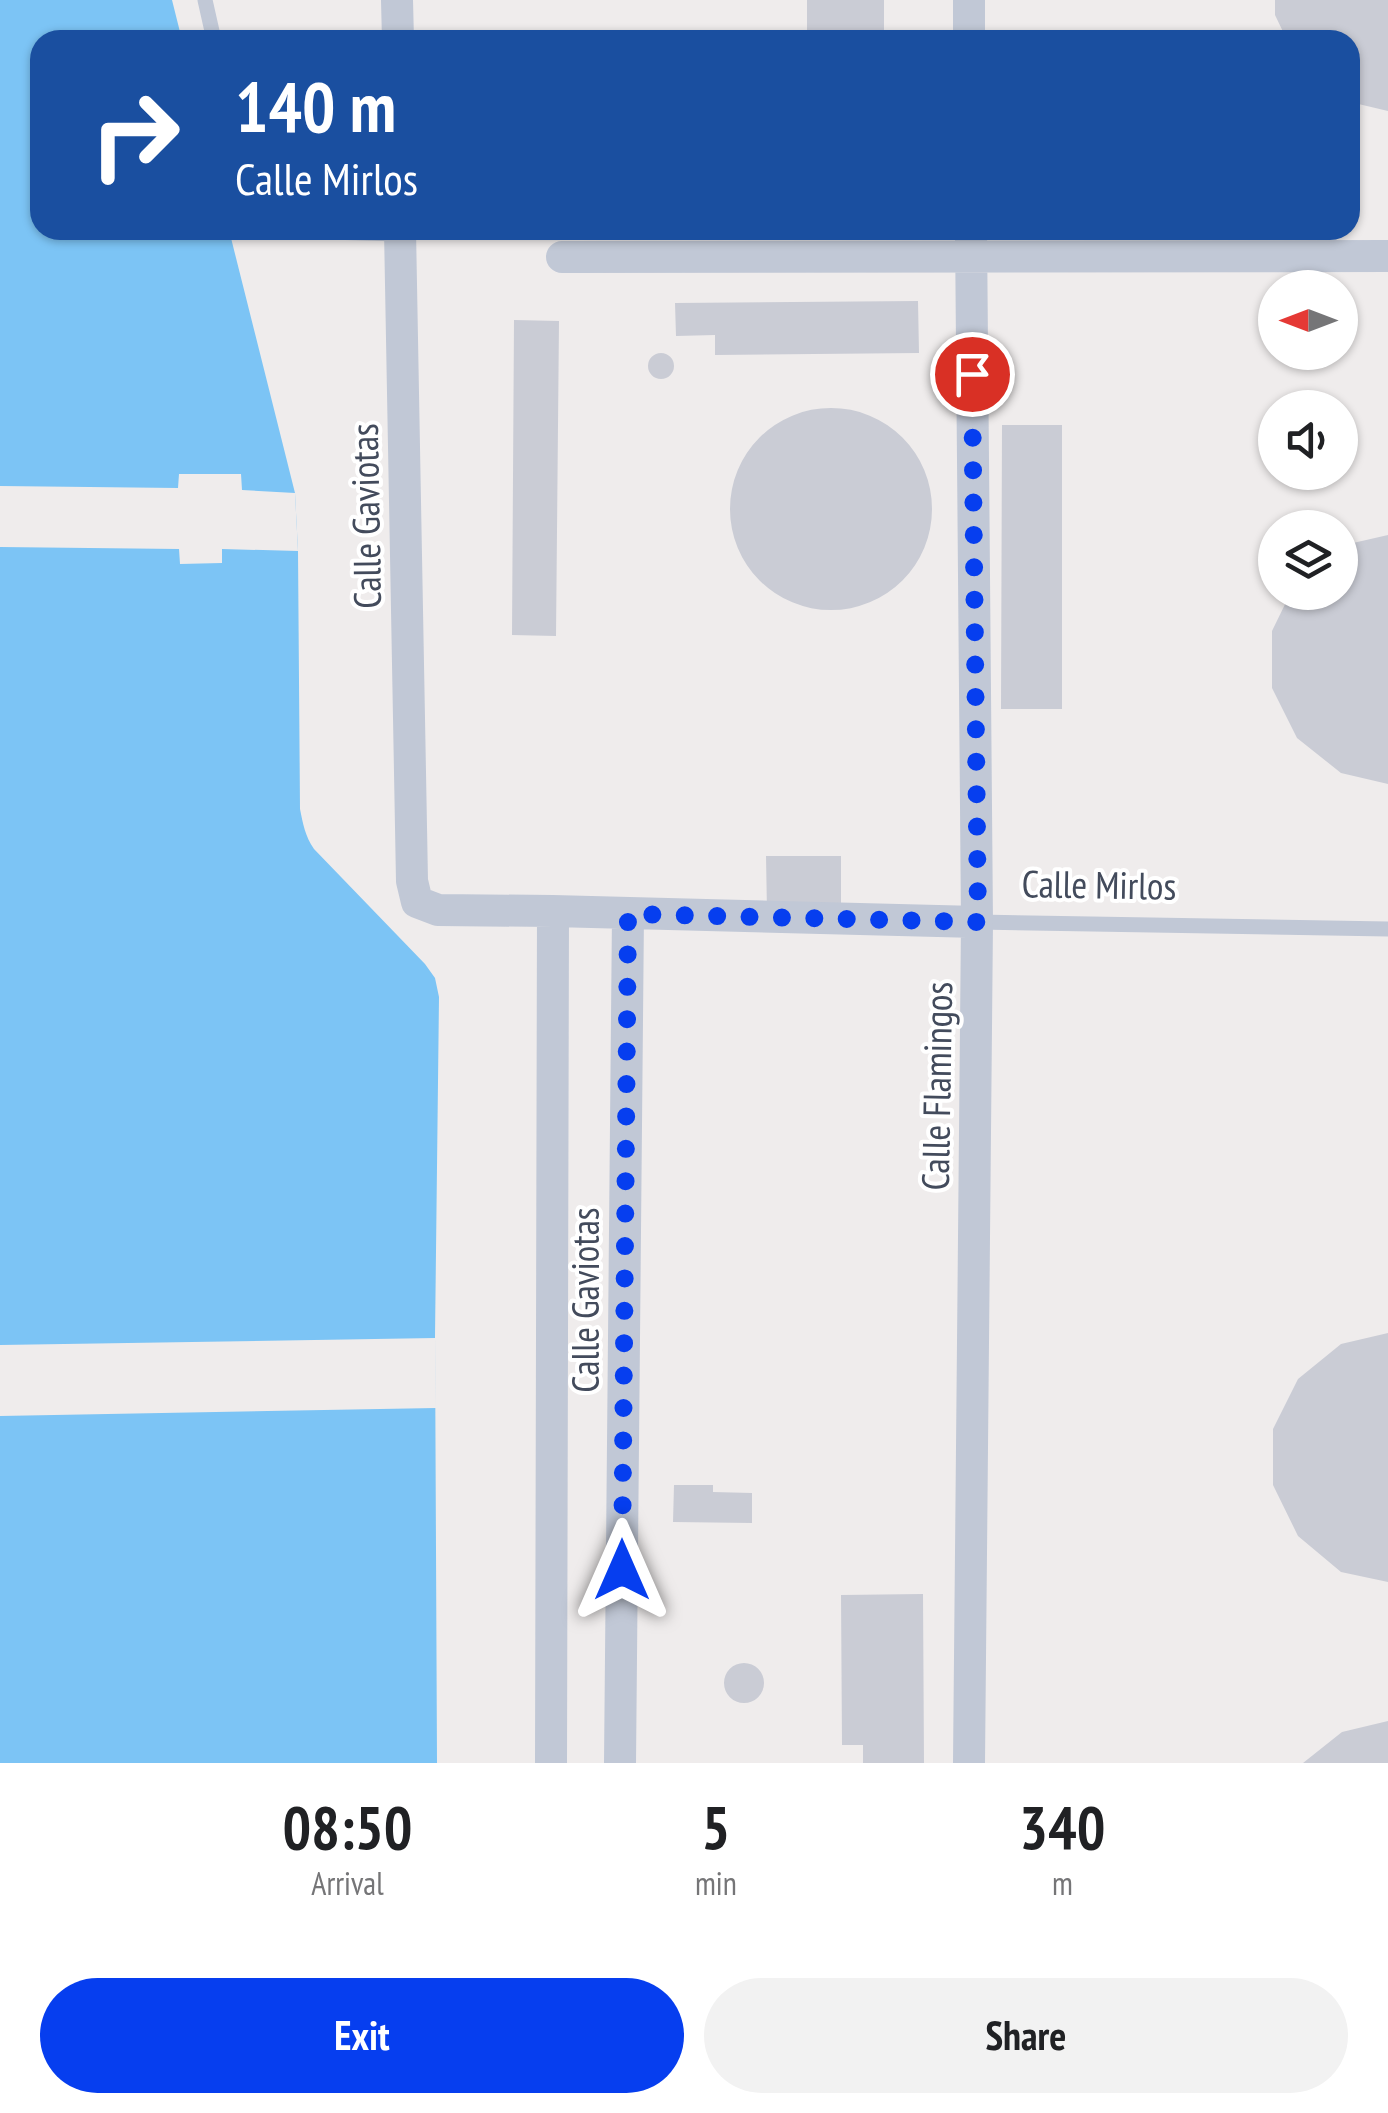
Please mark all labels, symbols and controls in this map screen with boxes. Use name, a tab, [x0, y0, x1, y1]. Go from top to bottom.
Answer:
text: 140 m	[235, 61, 396, 151]
icon: right	[70, 70, 200, 200]
text: Calle Mirlos	[235, 149, 418, 207]
north arrow	[1258, 270, 1358, 370]
map controls	[1258, 270, 1358, 610]
pin	[930, 332, 1015, 417]
icon: arrive	[945, 347, 1000, 402]
button: sound	[1258, 390, 1358, 490]
street label: Calle Gaviotas	[339, 423, 391, 609]
button: layers	[1258, 510, 1358, 610]
street label: Calle Mirlos	[1021, 858, 1177, 910]
street label: Calle Flamingos	[910, 981, 962, 1191]
street label: Calle Gaviotas	[560, 1207, 609, 1393]
position arrow	[570, 1518, 674, 1622]
text: 08:50	[283, 1788, 412, 1866]
text: 5	[702, 1788, 730, 1866]
text: 340	[1019, 1788, 1105, 1866]
text: Arrival	[311, 1862, 384, 1904]
text: min	[695, 1862, 737, 1904]
text: m	[1052, 1862, 1073, 1904]
button: Exit	[40, 1978, 684, 2093]
button: Share	[704, 1978, 1348, 2093]

